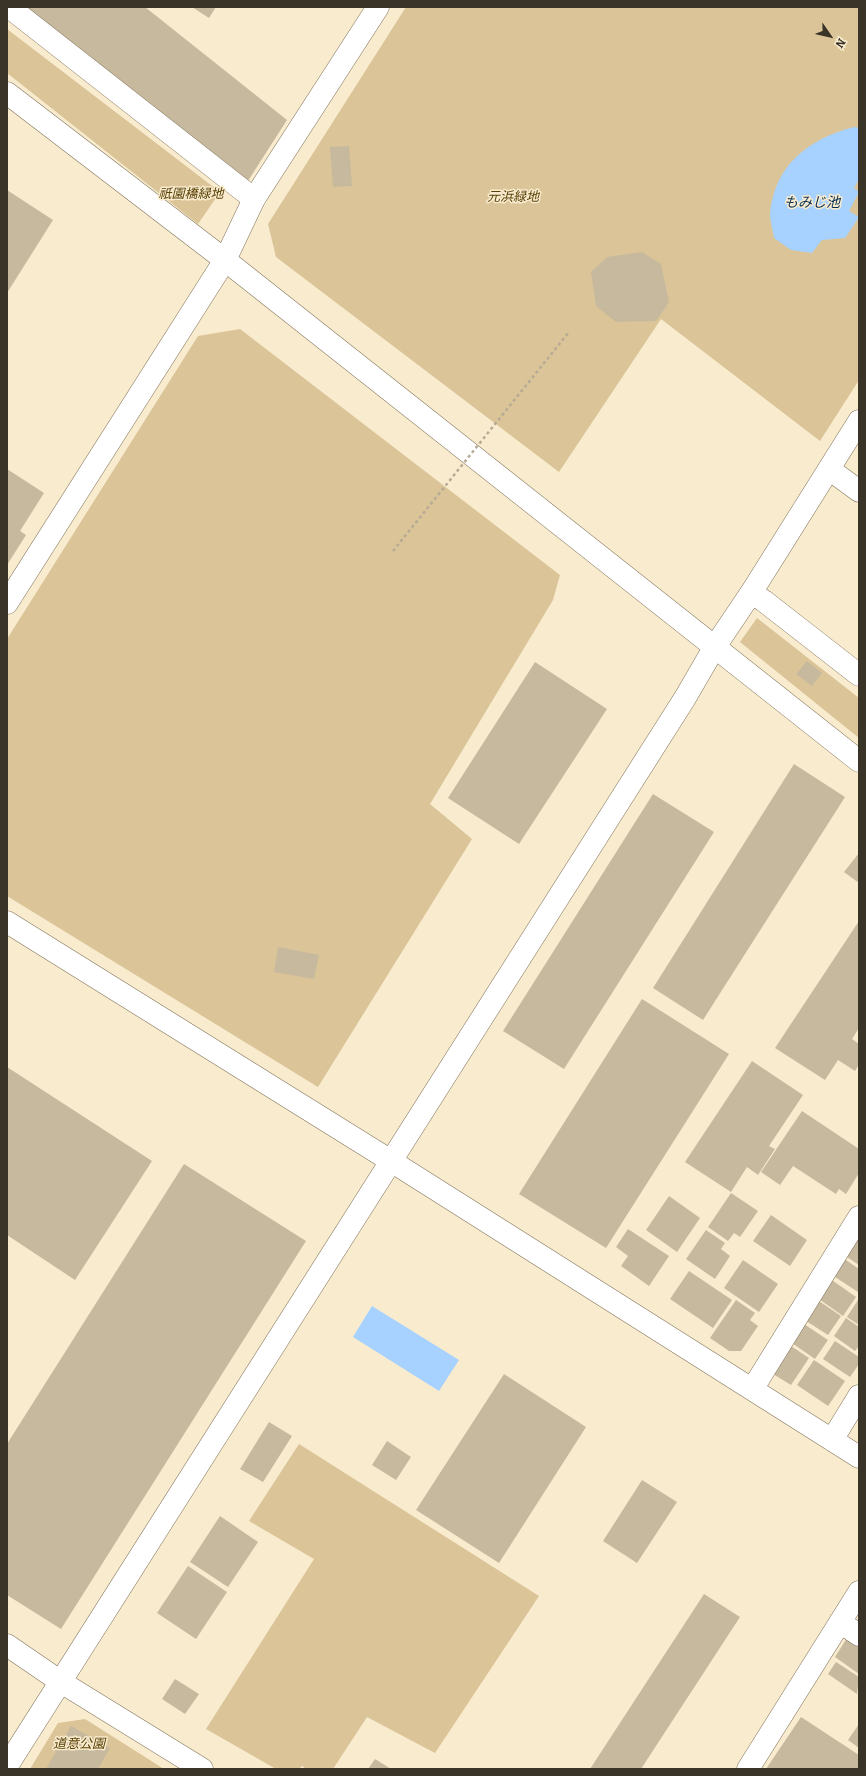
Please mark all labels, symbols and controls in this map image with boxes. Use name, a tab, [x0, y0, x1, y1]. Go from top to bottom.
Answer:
north arrow	[810, 16, 850, 56]
text: N	[833, 36, 848, 50]
park label: 祇園橋緑地	[159, 186, 223, 202]
park label: 元浜緑地	[487, 189, 539, 205]
water label: もみじ池	[784, 195, 840, 211]
park label: 道意公園	[53, 1736, 105, 1752]

